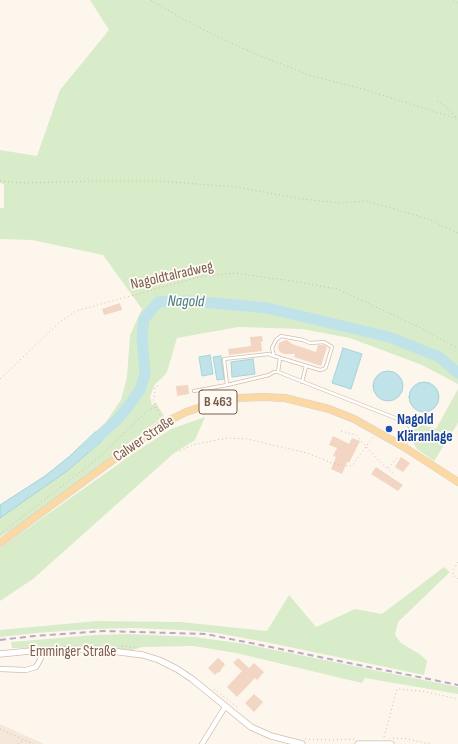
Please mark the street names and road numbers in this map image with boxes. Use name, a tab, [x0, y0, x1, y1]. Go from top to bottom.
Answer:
street label: Nagoldtalradweg	[129, 258, 215, 294]
road number: B 463	[199, 390, 237, 414]
street label: Calwer Straße	[110, 412, 178, 466]
street label: Emminger Straße	[30, 643, 116, 661]

